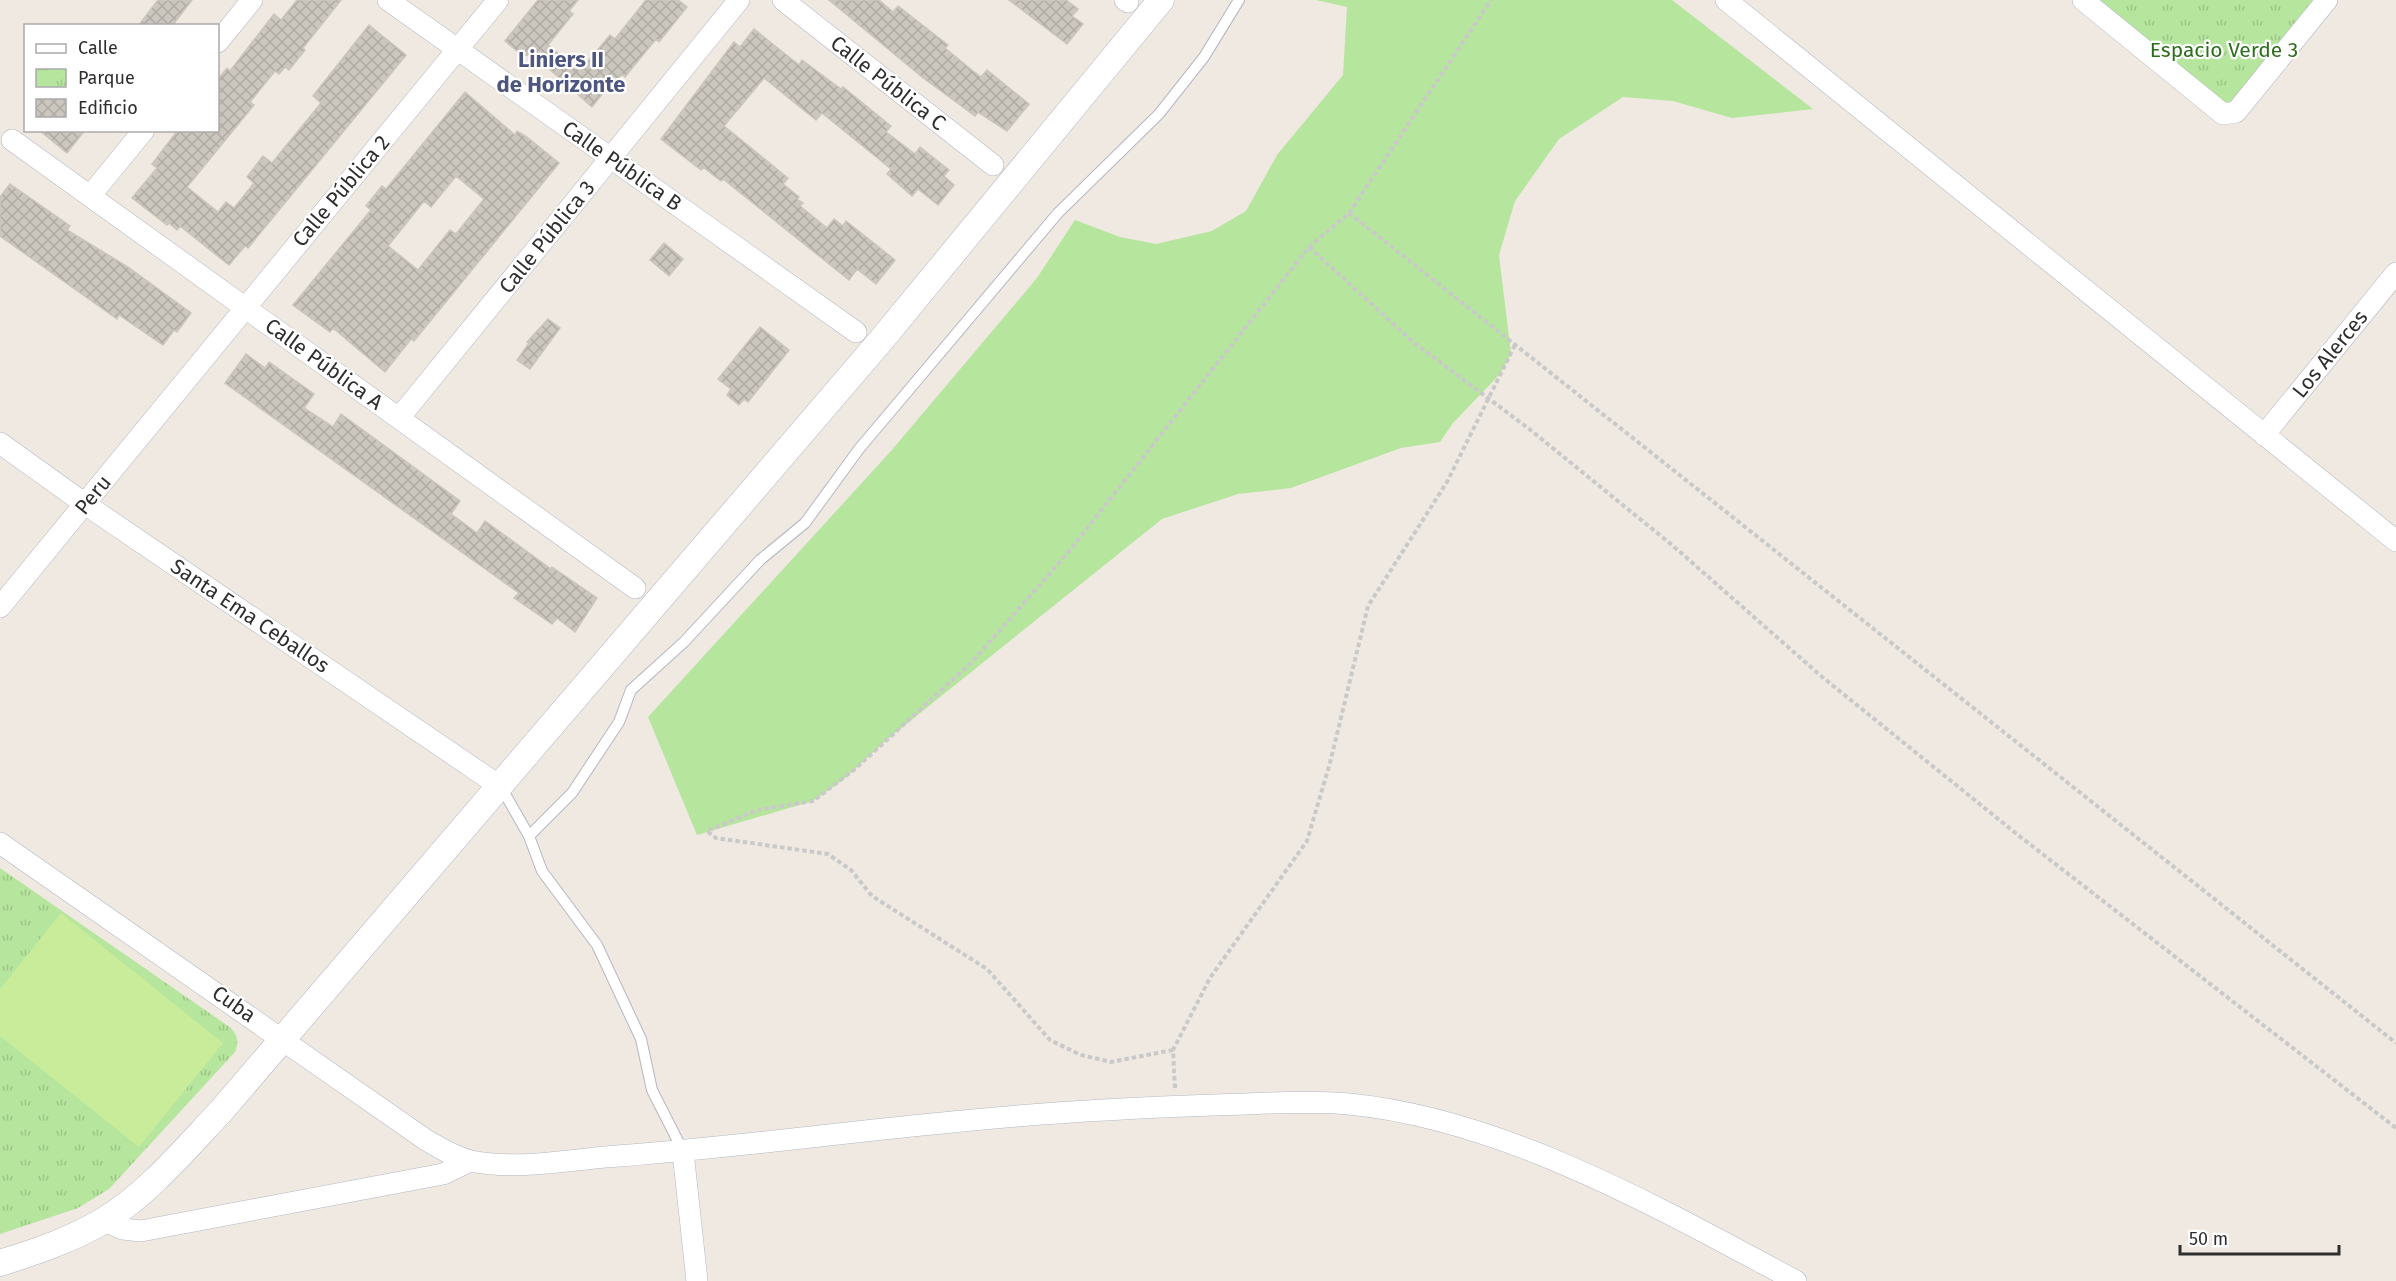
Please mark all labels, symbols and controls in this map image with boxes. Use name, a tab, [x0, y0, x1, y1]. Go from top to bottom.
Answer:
legend	[24, 24, 219, 132]
street label: Calle Pública C	[825, 30, 951, 136]
text: Calle	[78, 37, 118, 59]
park label: Espacio Verde 3	[2150, 37, 2298, 63]
district label: Liniers II de Horizonte	[497, 46, 625, 98]
text: Parque	[78, 67, 135, 89]
text: Edificio	[78, 97, 138, 119]
street label: Calle Pública B	[557, 115, 687, 217]
street label: Calle Pública 2	[287, 130, 395, 252]
street label: Calle Pública 3	[494, 175, 600, 299]
street label: Los Alerces	[2287, 305, 2373, 403]
street label: Calle Pública A	[260, 313, 388, 415]
street label: Peru	[69, 470, 117, 520]
street label: Santa Ema Ceballos	[166, 553, 335, 679]
street label: Cuba	[207, 980, 261, 1028]
scale bar	[2180, 1218, 2339, 1256]
text: 50 m	[2189, 1228, 2228, 1250]

